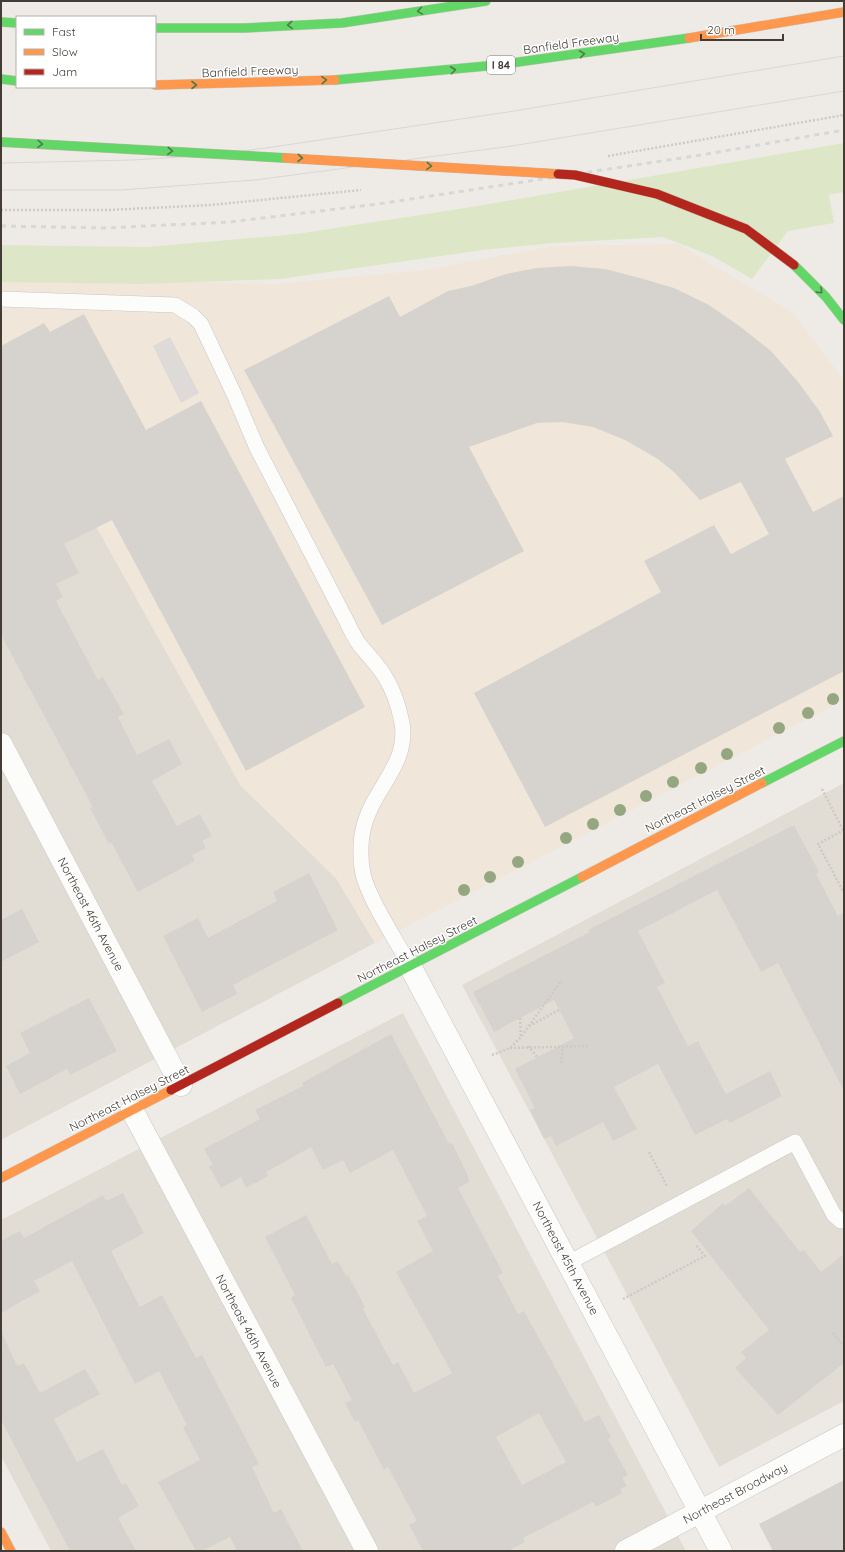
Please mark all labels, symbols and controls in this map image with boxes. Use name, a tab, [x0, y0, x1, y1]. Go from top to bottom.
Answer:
one-way arrow	[416, 6, 423, 15]
legend	[16, 16, 156, 88]
scale bar	[701, 16, 783, 42]
one-way arrow	[287, 21, 293, 30]
text: 20 m	[707, 22, 735, 37]
text: Fast	[52, 24, 76, 39]
street label: Banfield Freeway	[522, 29, 620, 57]
text: Slow	[52, 44, 78, 59]
one-way arrow	[579, 50, 586, 59]
road number: I 84	[487, 56, 515, 74]
street label: Banfield Freeway	[201, 62, 299, 80]
text: Jam	[52, 64, 77, 79]
one-way arrow	[450, 66, 457, 75]
one-way arrow	[321, 76, 327, 85]
one-way arrow	[191, 81, 197, 89]
one-way arrow	[37, 140, 43, 149]
one-way arrow	[167, 147, 173, 156]
one-way arrow	[297, 154, 303, 162]
one-way arrow	[426, 161, 432, 170]
one-way arrow	[815, 286, 823, 294]
street label: Northeast Halsey Street	[643, 762, 767, 836]
street label: Northeast 46th Avenue	[55, 855, 127, 974]
street label: Northeast Halsey Street	[355, 912, 479, 986]
street label: Northeast Halsey Street	[67, 1061, 191, 1135]
street label: Northeast 45th Avenue	[530, 1199, 602, 1318]
street label: Northeast 46th Avenue	[213, 1272, 285, 1391]
street label: Northeast Broadway	[680, 1459, 790, 1527]

